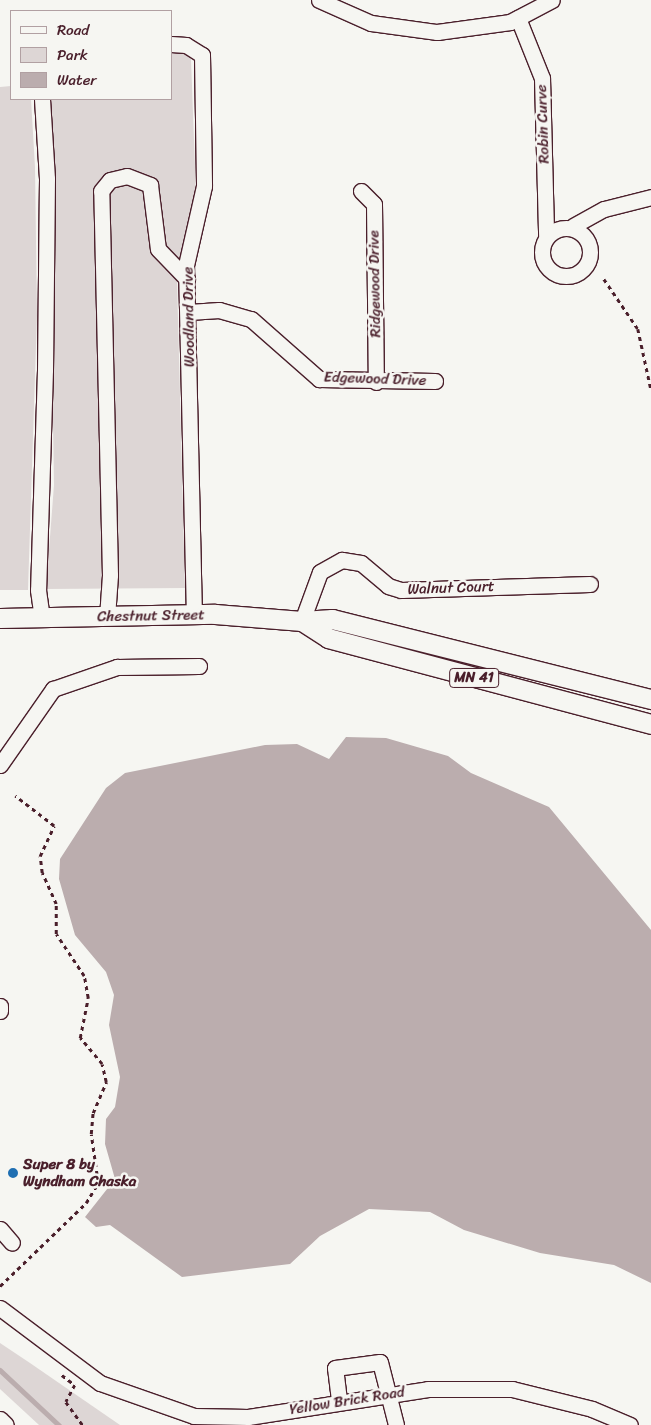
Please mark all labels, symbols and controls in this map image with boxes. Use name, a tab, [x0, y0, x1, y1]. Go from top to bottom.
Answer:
legend	[10, 10, 172, 100]
text: Road	[57, 17, 89, 43]
text: Park	[57, 42, 88, 68]
text: Water	[57, 67, 97, 93]
street label: Robin Curve	[533, 84, 553, 164]
street label: Ridgewood Drive	[365, 230, 385, 338]
street label: Woodland Drive	[179, 267, 199, 367]
street label: Edgewood Drive	[323, 368, 427, 390]
street label: Walnut Court	[407, 577, 495, 599]
street label: Chestnut Street	[97, 606, 205, 626]
road number: MN 41	[449, 666, 499, 690]
place label: Super 8 by Wyndham Chaska	[23, 1155, 136, 1190]
marker: Super 8 by Wyndham Chaska	[7, 1167, 19, 1179]
street label: Yellow Brick Road	[288, 1383, 406, 1419]

